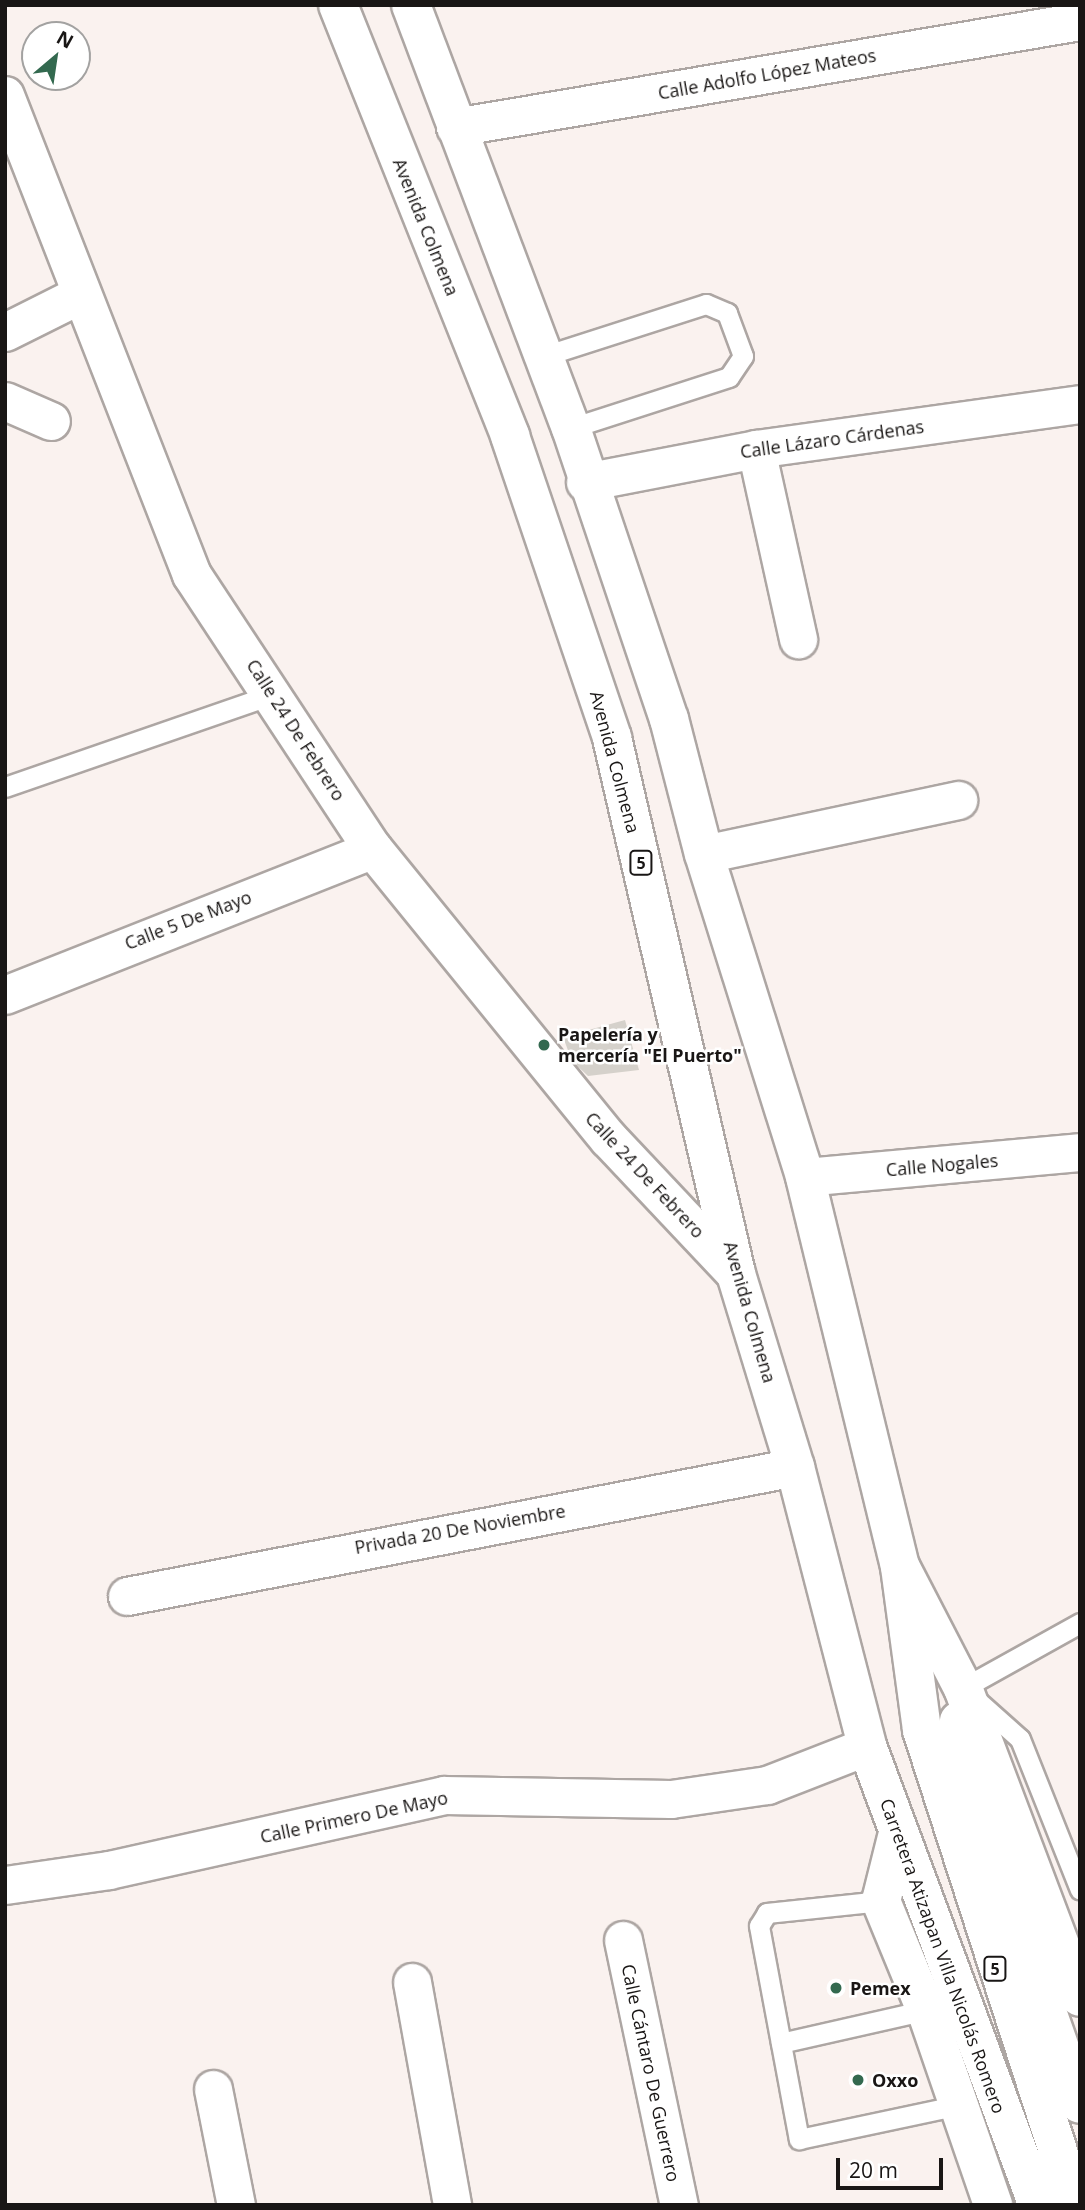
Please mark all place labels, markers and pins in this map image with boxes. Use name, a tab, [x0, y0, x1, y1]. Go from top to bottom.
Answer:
place label: Papelería y mercería "El Puerto"	[558, 1024, 742, 1066]
marker: Papelería y mercería "El Puerto"	[536, 1037, 552, 1053]
place label: Pemex	[850, 1977, 911, 1999]
marker: Pemex	[828, 1980, 844, 1996]
place label: Oxxo	[872, 2069, 918, 2091]
marker: Oxxo	[850, 2072, 866, 2088]

